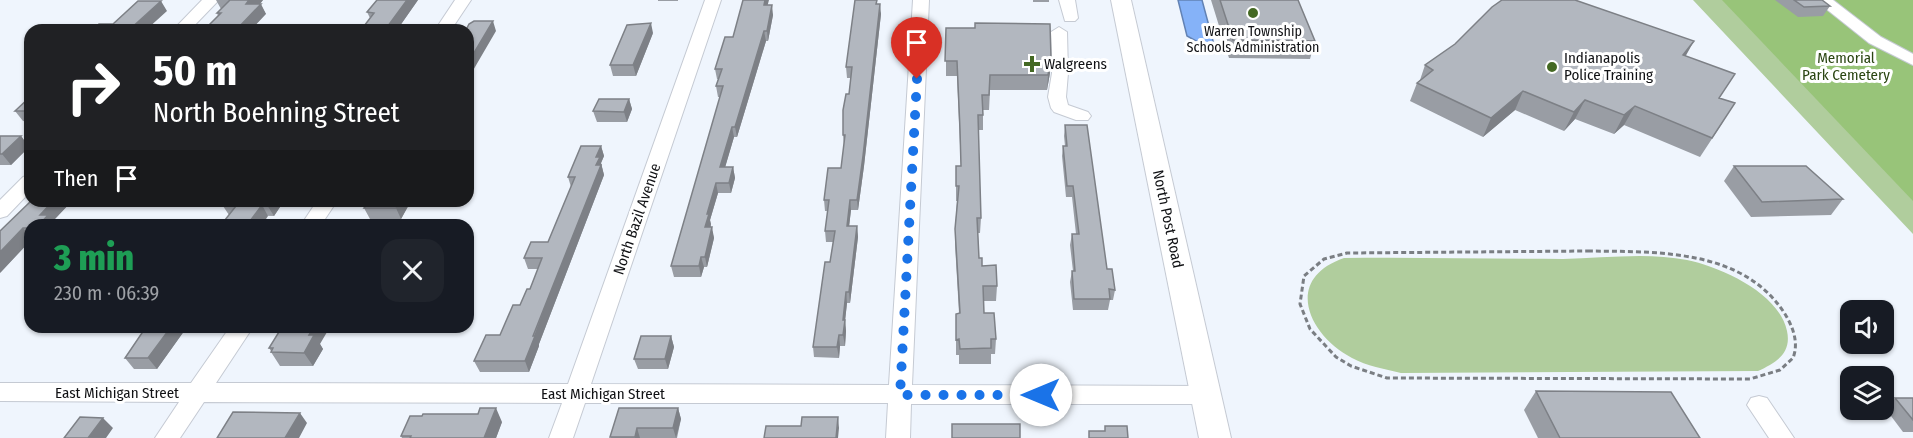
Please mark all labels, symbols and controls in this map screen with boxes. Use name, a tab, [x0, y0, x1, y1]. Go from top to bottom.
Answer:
marker: Warren Township Schools Administration	[1246, 6, 1260, 20]
pin	[891, 17, 942, 79]
place label: Warren Township Schools Administration	[1187, 23, 1319, 56]
icon: arrive	[900, 26, 933, 59]
text: 50 m	[153, 46, 237, 96]
icon: right	[54, 48, 132, 126]
place label: Indianapolis Police Training	[1564, 49, 1653, 84]
park label: Memorial Park Cemetery	[1802, 49, 1890, 84]
place label: Walgreens	[1044, 55, 1107, 73]
marker: Walgreens	[1025, 57, 1039, 71]
marker: Indianapolis Police Training	[1545, 60, 1559, 74]
text: North Boehning Street	[153, 97, 400, 129]
street label: North Bazil Avenue	[610, 161, 664, 277]
icon: arrive	[110, 162, 143, 195]
text: Then	[54, 165, 98, 192]
street label: North Post Road	[1149, 168, 1187, 270]
text: 3 min	[54, 236, 134, 280]
button: close	[381, 239, 444, 302]
text: 230 m · 06:39	[54, 281, 159, 305]
map controls	[1840, 300, 1894, 420]
button: sound	[1840, 300, 1894, 354]
position arrow	[1009, 363, 1073, 427]
button: layers	[1840, 366, 1894, 420]
street label: East Michigan Street	[55, 384, 179, 402]
street label: East Michigan Street	[541, 385, 665, 403]

